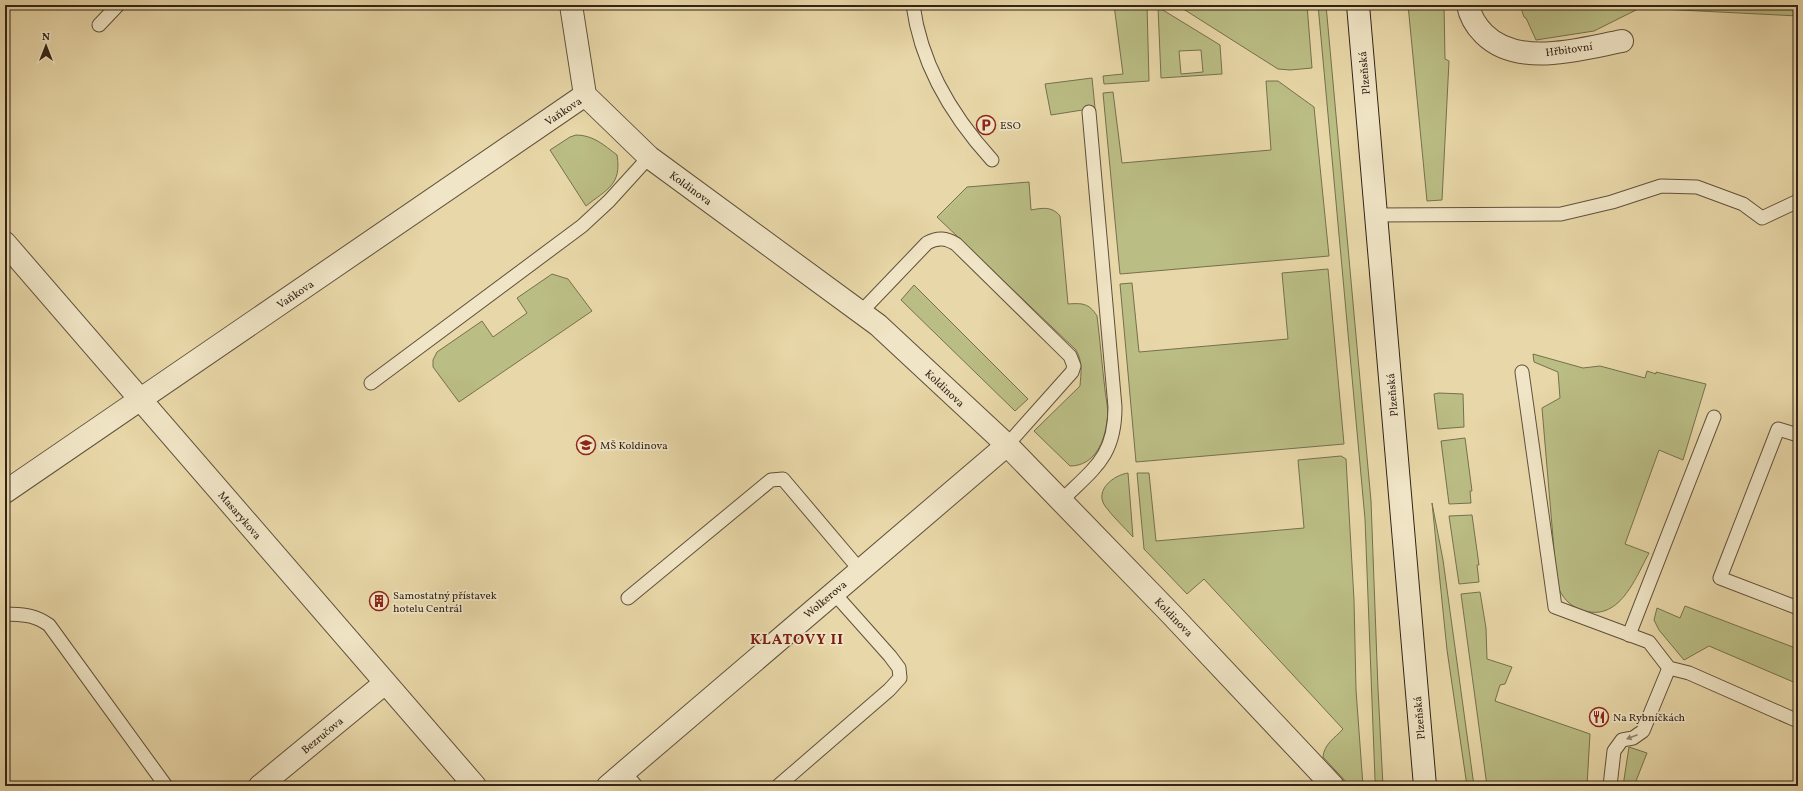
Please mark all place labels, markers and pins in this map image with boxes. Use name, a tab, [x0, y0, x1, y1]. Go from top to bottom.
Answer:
parking icon: ESO	[975, 114, 997, 136]
place label: ESO	[1000, 119, 1021, 134]
school or university icon: MŠ Koldinova	[575, 434, 597, 456]
place label: MŠ Koldinova	[600, 439, 668, 454]
place label: Samostatný přístavek hotelu Centrál	[393, 589, 497, 617]
building icon: Samostatný přístavek hotelu Centrál	[368, 590, 390, 612]
restaurant icon: Na Rybníčkách	[1588, 706, 1610, 728]
place label: Na Rybníčkách	[1613, 711, 1686, 726]

